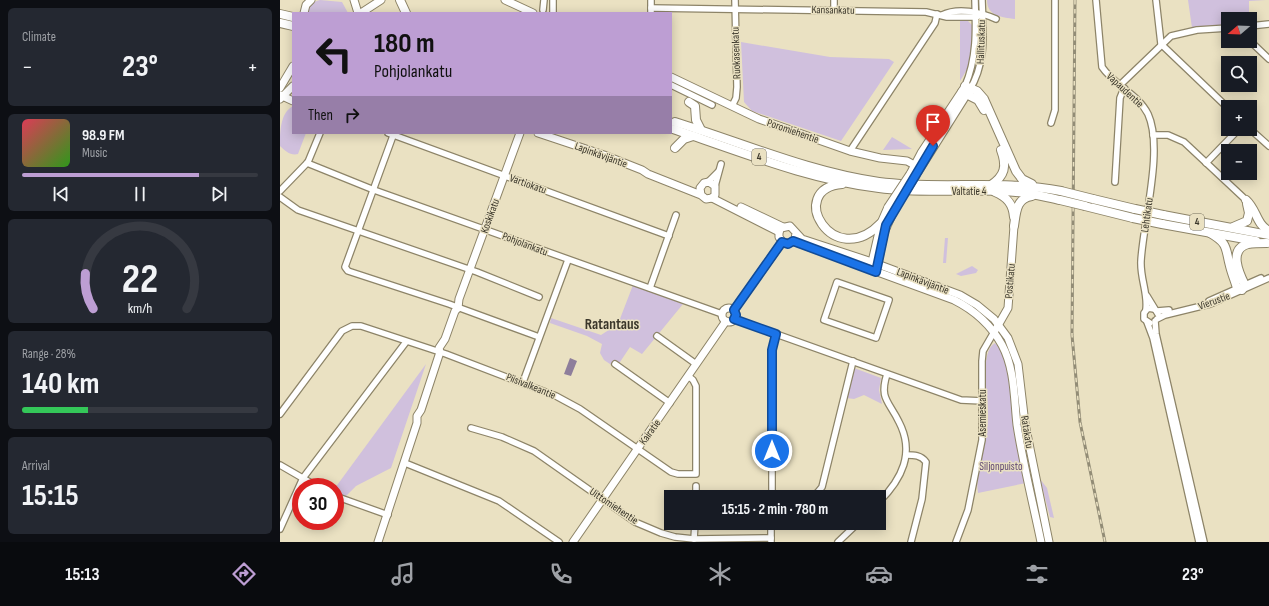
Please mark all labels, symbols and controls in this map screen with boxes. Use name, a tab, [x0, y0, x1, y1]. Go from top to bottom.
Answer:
street label: Kansankatu	[811, 3, 855, 17]
north arrow	[1221, 12, 1257, 48]
map controls	[1221, 12, 1257, 180]
street label: Hallituskatu	[974, 19, 988, 64]
street label: Ruokasenkatu	[729, 26, 743, 79]
text: 180 m	[374, 27, 434, 60]
icon: left	[308, 28, 360, 80]
text: Climate	[22, 29, 56, 45]
text: 23°	[122, 49, 158, 85]
text: −	[22, 54, 33, 81]
text: +	[247, 54, 258, 81]
button: search	[1221, 56, 1257, 92]
text: Pohjolankatu	[374, 61, 452, 82]
street label: Vapaudentie	[1104, 70, 1146, 110]
button: +	[1221, 100, 1257, 136]
icon: right	[341, 104, 363, 126]
pin	[916, 105, 950, 146]
text: Then	[308, 106, 333, 125]
icon: arrive	[922, 111, 944, 133]
street label: Poromiehentie	[765, 116, 821, 146]
text: 98.9 FM	[82, 126, 125, 145]
street label: Lapinkävijäntie	[573, 139, 629, 171]
button: −	[1221, 144, 1257, 180]
text: Music	[82, 145, 107, 161]
road number: 4	[752, 149, 766, 165]
street label: Vartiokatu	[508, 171, 549, 197]
icon: previous	[50, 183, 72, 205]
icon: pause	[129, 183, 151, 205]
icon: next	[208, 183, 230, 205]
street label: Valtatie 4	[952, 185, 987, 198]
street label: Lehtikatu	[1138, 196, 1156, 233]
street label: Koskikatu	[478, 197, 502, 235]
road number: 4	[1190, 214, 1204, 230]
street label: Pohjolankatu	[500, 229, 550, 259]
text: 22	[122, 255, 158, 304]
street label: Postikatu	[1002, 263, 1018, 299]
street label: Lapinkävijäntie	[895, 265, 951, 297]
street label: Vierustie	[1196, 289, 1232, 313]
text: km/h	[128, 300, 152, 317]
district label: Ratantaus	[585, 315, 640, 334]
text: Range · 28%	[22, 346, 76, 362]
text: 140 km	[22, 366, 99, 402]
street label: Piisivalkeantie	[504, 370, 558, 402]
street label: Asemieskatu	[976, 389, 989, 437]
street label: Ratakatu	[1018, 415, 1036, 450]
street label: Kairatie	[636, 417, 664, 447]
position arrow	[751, 430, 793, 472]
text: Arrival	[22, 458, 50, 474]
park label: Siljonpuisto	[979, 460, 1023, 473]
text: 15:15	[22, 478, 79, 514]
speed limit sign: 30	[292, 478, 344, 530]
street label: Uittomiehentie	[587, 485, 641, 527]
text: 15:15 · 2 min · 780 m	[722, 500, 828, 519]
icon: directions	[230, 560, 258, 588]
icon: music	[389, 560, 417, 588]
icon: phone	[547, 560, 575, 588]
icon: climate	[706, 560, 734, 588]
icon: car	[865, 560, 893, 588]
icon: filters	[1023, 560, 1051, 588]
text: 15:13	[65, 564, 99, 585]
text: 23°	[1182, 564, 1204, 585]

